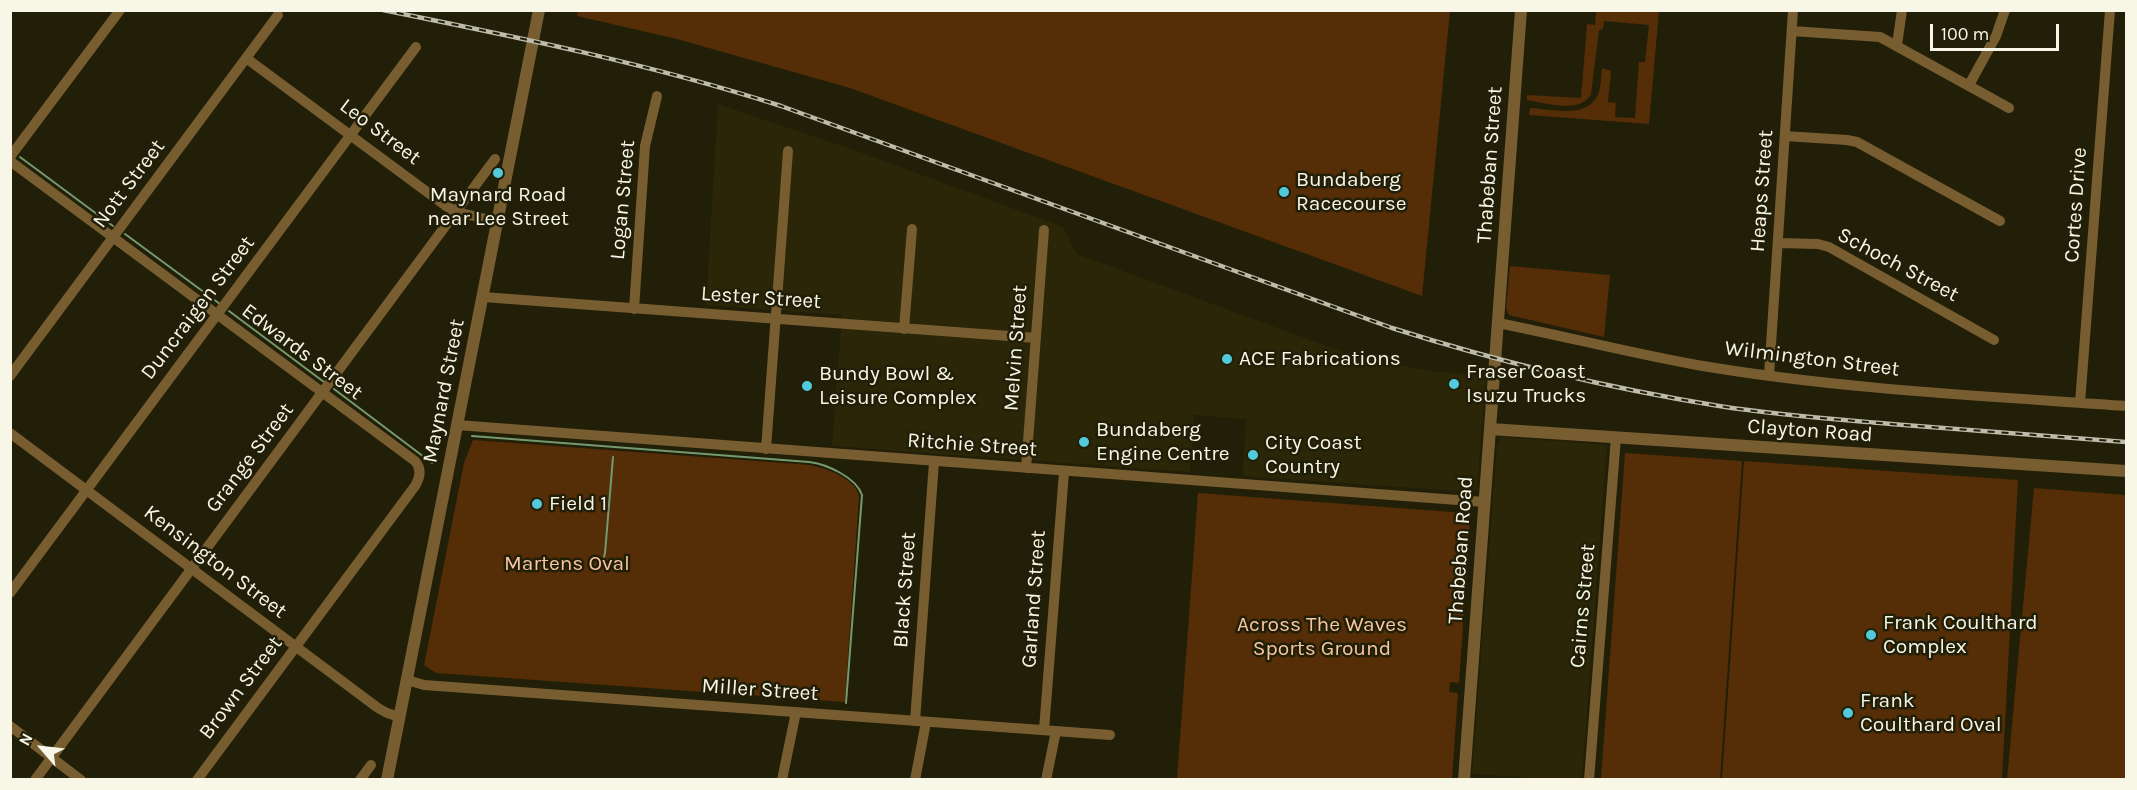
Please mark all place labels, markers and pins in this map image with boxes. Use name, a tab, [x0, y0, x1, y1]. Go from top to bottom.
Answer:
marker: Maynard Road near Lee Street	[491, 166, 505, 180]
place label: Bundaberg Racecourse	[1296, 167, 1406, 217]
place label: Maynard Road near Lee Street	[427, 182, 569, 232]
marker: Bundaberg Racecourse	[1277, 185, 1291, 199]
place label: ACE Fabrications	[1239, 346, 1401, 372]
marker: ACE Fabrications	[1220, 352, 1234, 366]
place label: Fraser Coast Isuzu Trucks	[1466, 359, 1586, 409]
place label: Bundy Bowl & Leisure Complex	[819, 361, 977, 411]
marker: Fraser Coast Isuzu Trucks	[1447, 377, 1461, 391]
marker: Bundy Bowl & Leisure Complex	[800, 379, 814, 393]
place label: Bundaberg Engine Centre	[1096, 417, 1230, 467]
place label: City Coast Country	[1265, 430, 1362, 480]
marker: Bundaberg Engine Centre	[1077, 435, 1091, 449]
marker: City Coast Country	[1246, 448, 1260, 462]
place label: Field 1	[549, 491, 607, 517]
marker: Field 1	[530, 497, 544, 511]
place label: Frank Coulthard Complex	[1883, 610, 2038, 660]
marker: Frank Coulthard Complex	[1864, 628, 1878, 642]
place label: Frank Coulthard Oval	[1860, 688, 2002, 738]
marker: Frank Coulthard Oval	[1841, 706, 1855, 720]

